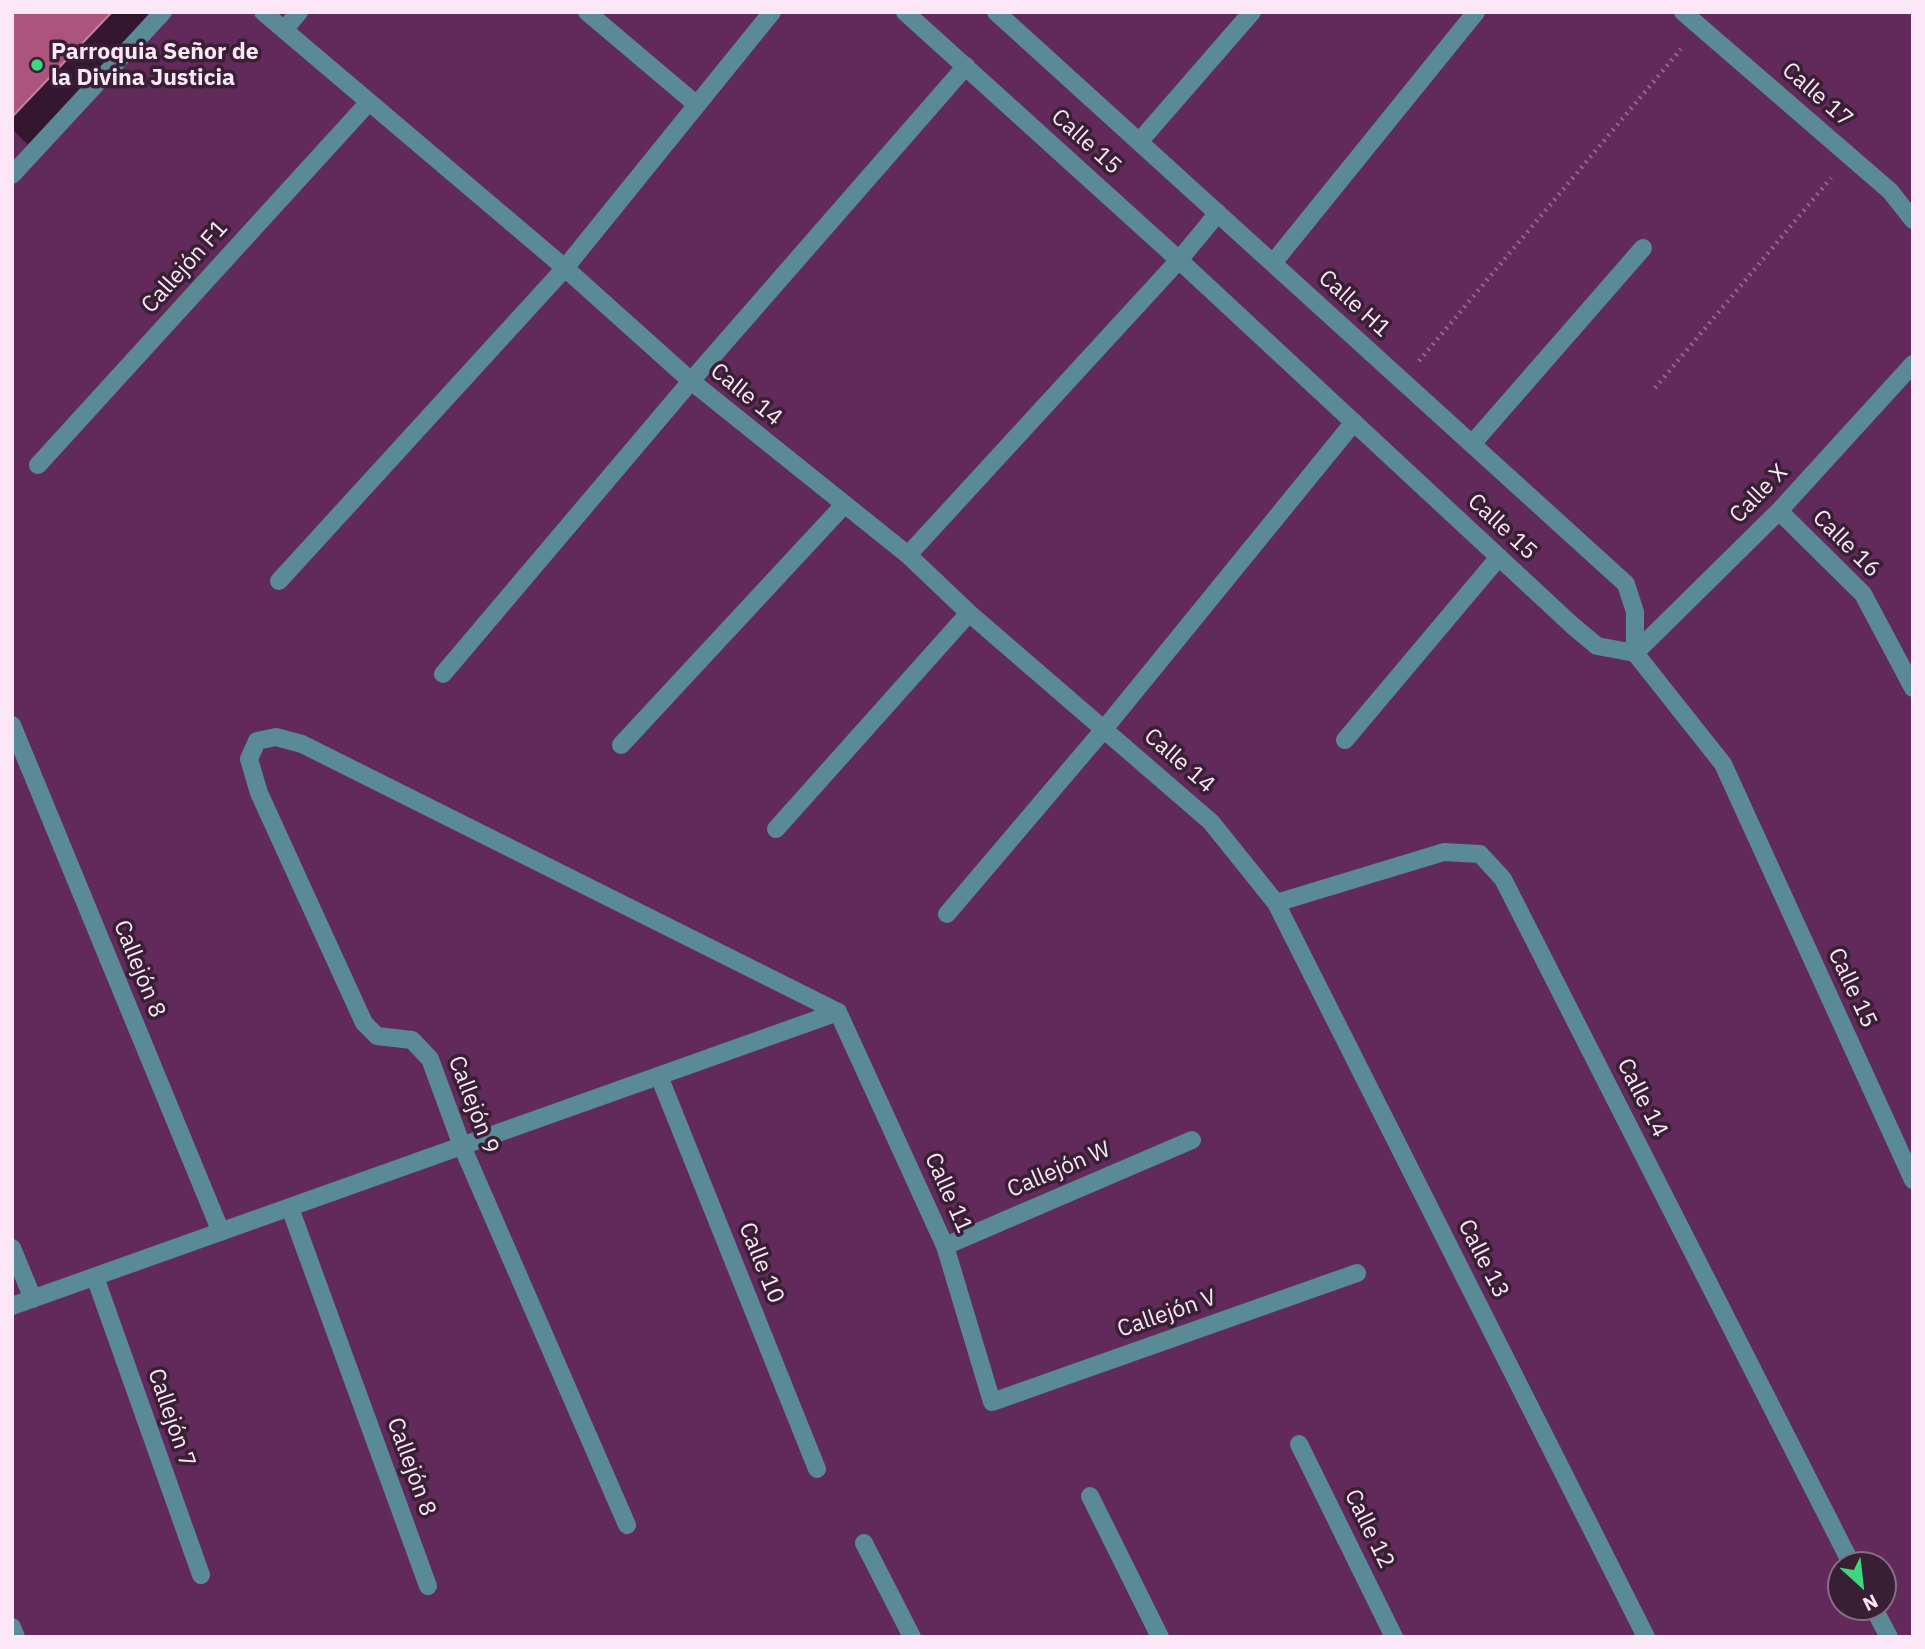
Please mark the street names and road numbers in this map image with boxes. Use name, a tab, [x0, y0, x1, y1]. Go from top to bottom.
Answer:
street label: Calle 17	[1776, 57, 1858, 133]
street label: Calle 15	[1045, 103, 1127, 181]
street label: Callejón F1	[136, 215, 234, 319]
street label: Calle H1	[1312, 265, 1396, 343]
street label: Calle 14	[704, 358, 788, 432]
street label: Calle X	[1724, 459, 1794, 529]
street label: Calle 15	[1462, 488, 1542, 566]
street label: Calle 16	[1806, 504, 1886, 584]
street label: Calle 14	[1138, 723, 1220, 799]
street label: Callejón 8	[107, 916, 171, 1022]
street label: Calle 15	[1822, 944, 1882, 1032]
street label: Callejón 9	[442, 1052, 504, 1158]
street label: Calle 14	[1610, 1054, 1674, 1142]
street label: Callejón W	[1003, 1136, 1115, 1204]
street label: Calle 11	[918, 1149, 978, 1237]
street label: Calle 13	[1451, 1215, 1515, 1303]
street label: Calle 10	[732, 1219, 790, 1307]
street label: Callejón V	[1114, 1284, 1220, 1344]
street label: Callejón 7	[141, 1365, 201, 1471]
street label: Callejón 8	[381, 1414, 441, 1520]
street label: Calle 12	[1338, 1485, 1400, 1573]

